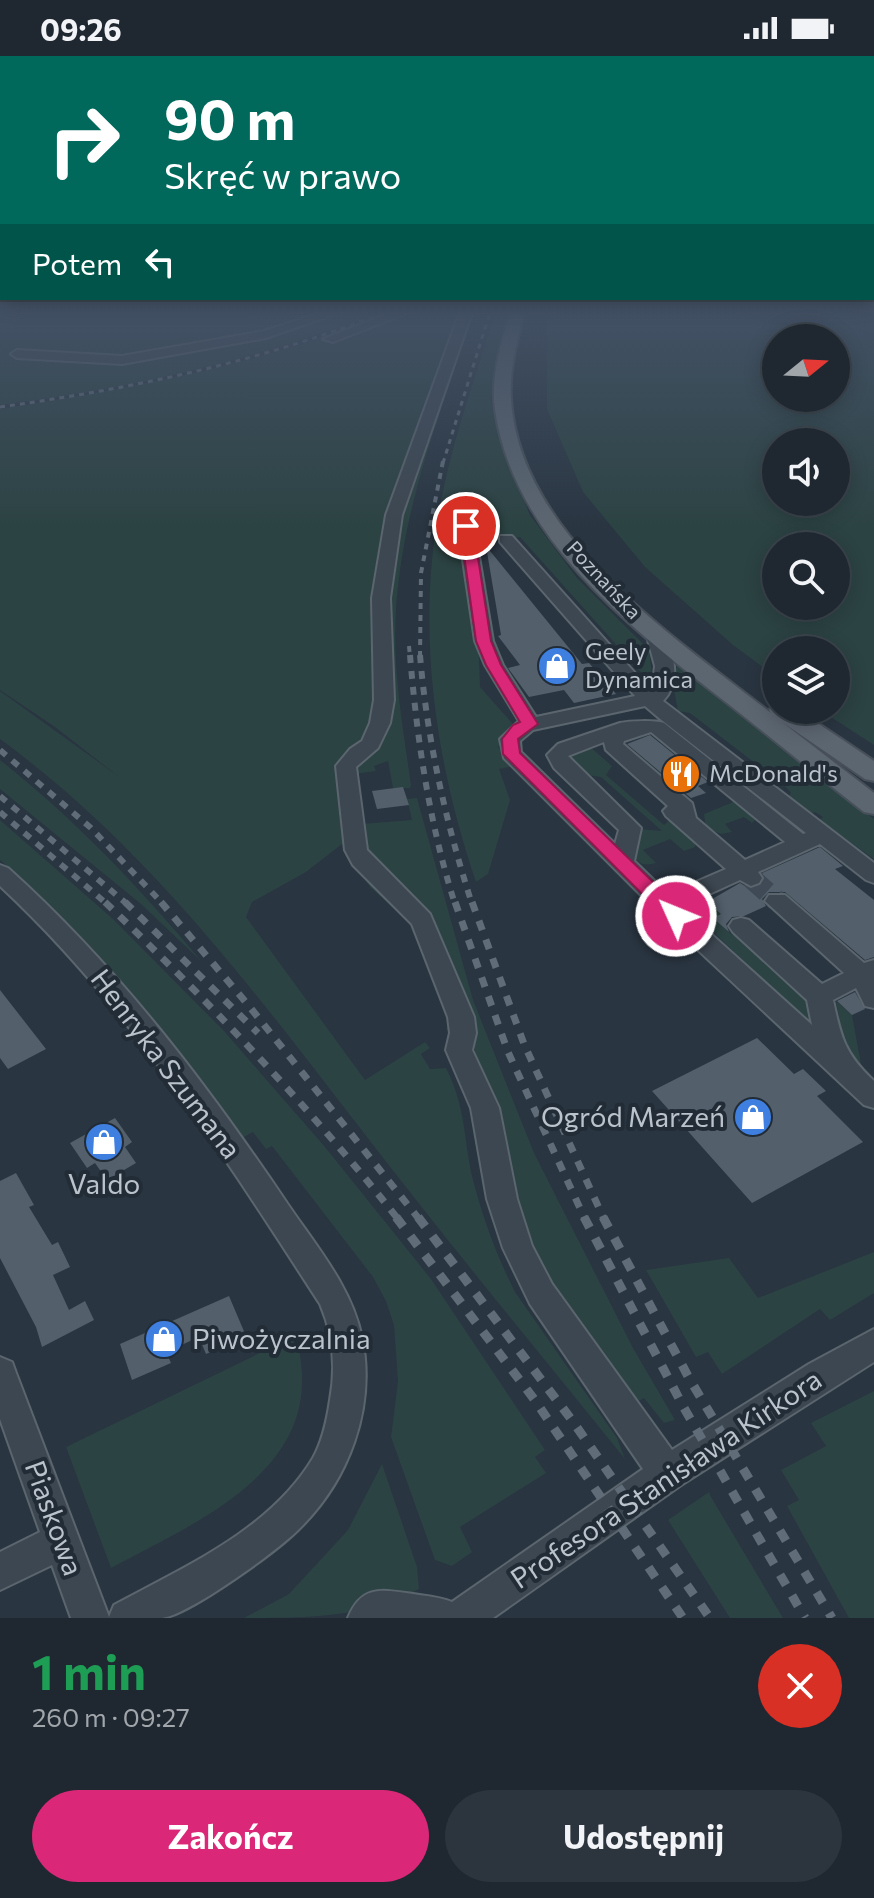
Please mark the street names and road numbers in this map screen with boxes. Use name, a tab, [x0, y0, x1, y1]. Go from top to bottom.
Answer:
street label: Poznańska	[563, 535, 647, 623]
street label: Henryka Szumana	[84, 962, 249, 1165]
street label: Profesora Stanisława Kirkora	[504, 1361, 827, 1595]
street label: Piaskowa	[18, 1456, 91, 1580]

